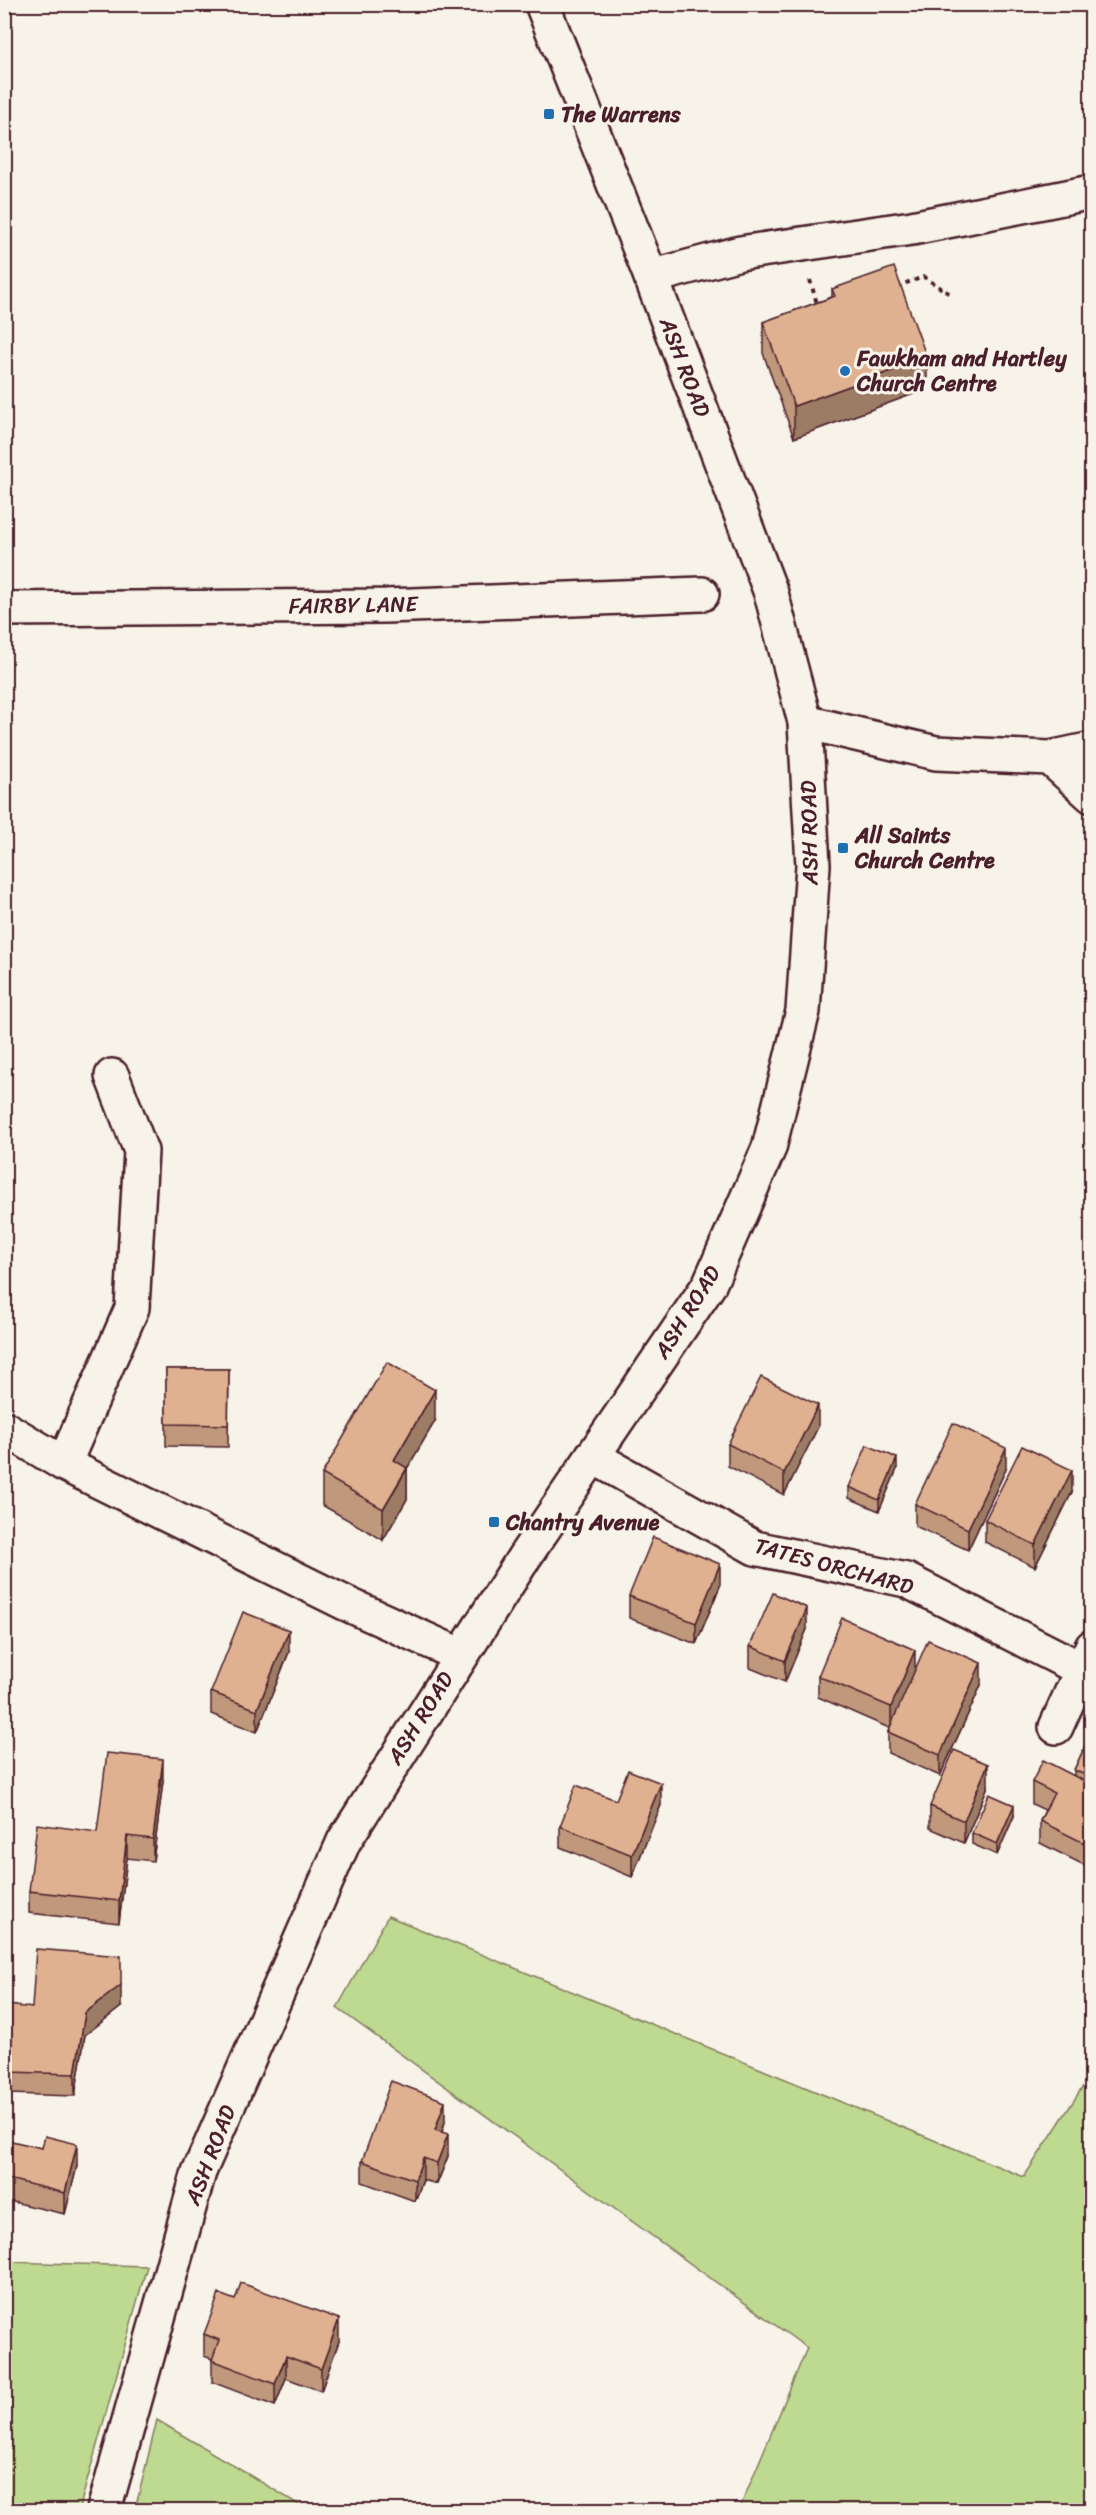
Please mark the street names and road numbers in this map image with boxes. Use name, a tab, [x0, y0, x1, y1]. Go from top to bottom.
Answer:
street label: ASH ROAD	[648, 310, 722, 423]
street label: FAIRBY LANE	[288, 584, 420, 626]
street label: ASH ROAD	[789, 780, 829, 887]
street label: ASH ROAD	[642, 1257, 732, 1367]
street label: TATES ORCHARD	[750, 1526, 918, 1606]
street label: ASH ROAD	[375, 1663, 465, 1773]
street label: ASH ROAD	[173, 2099, 247, 2212]

